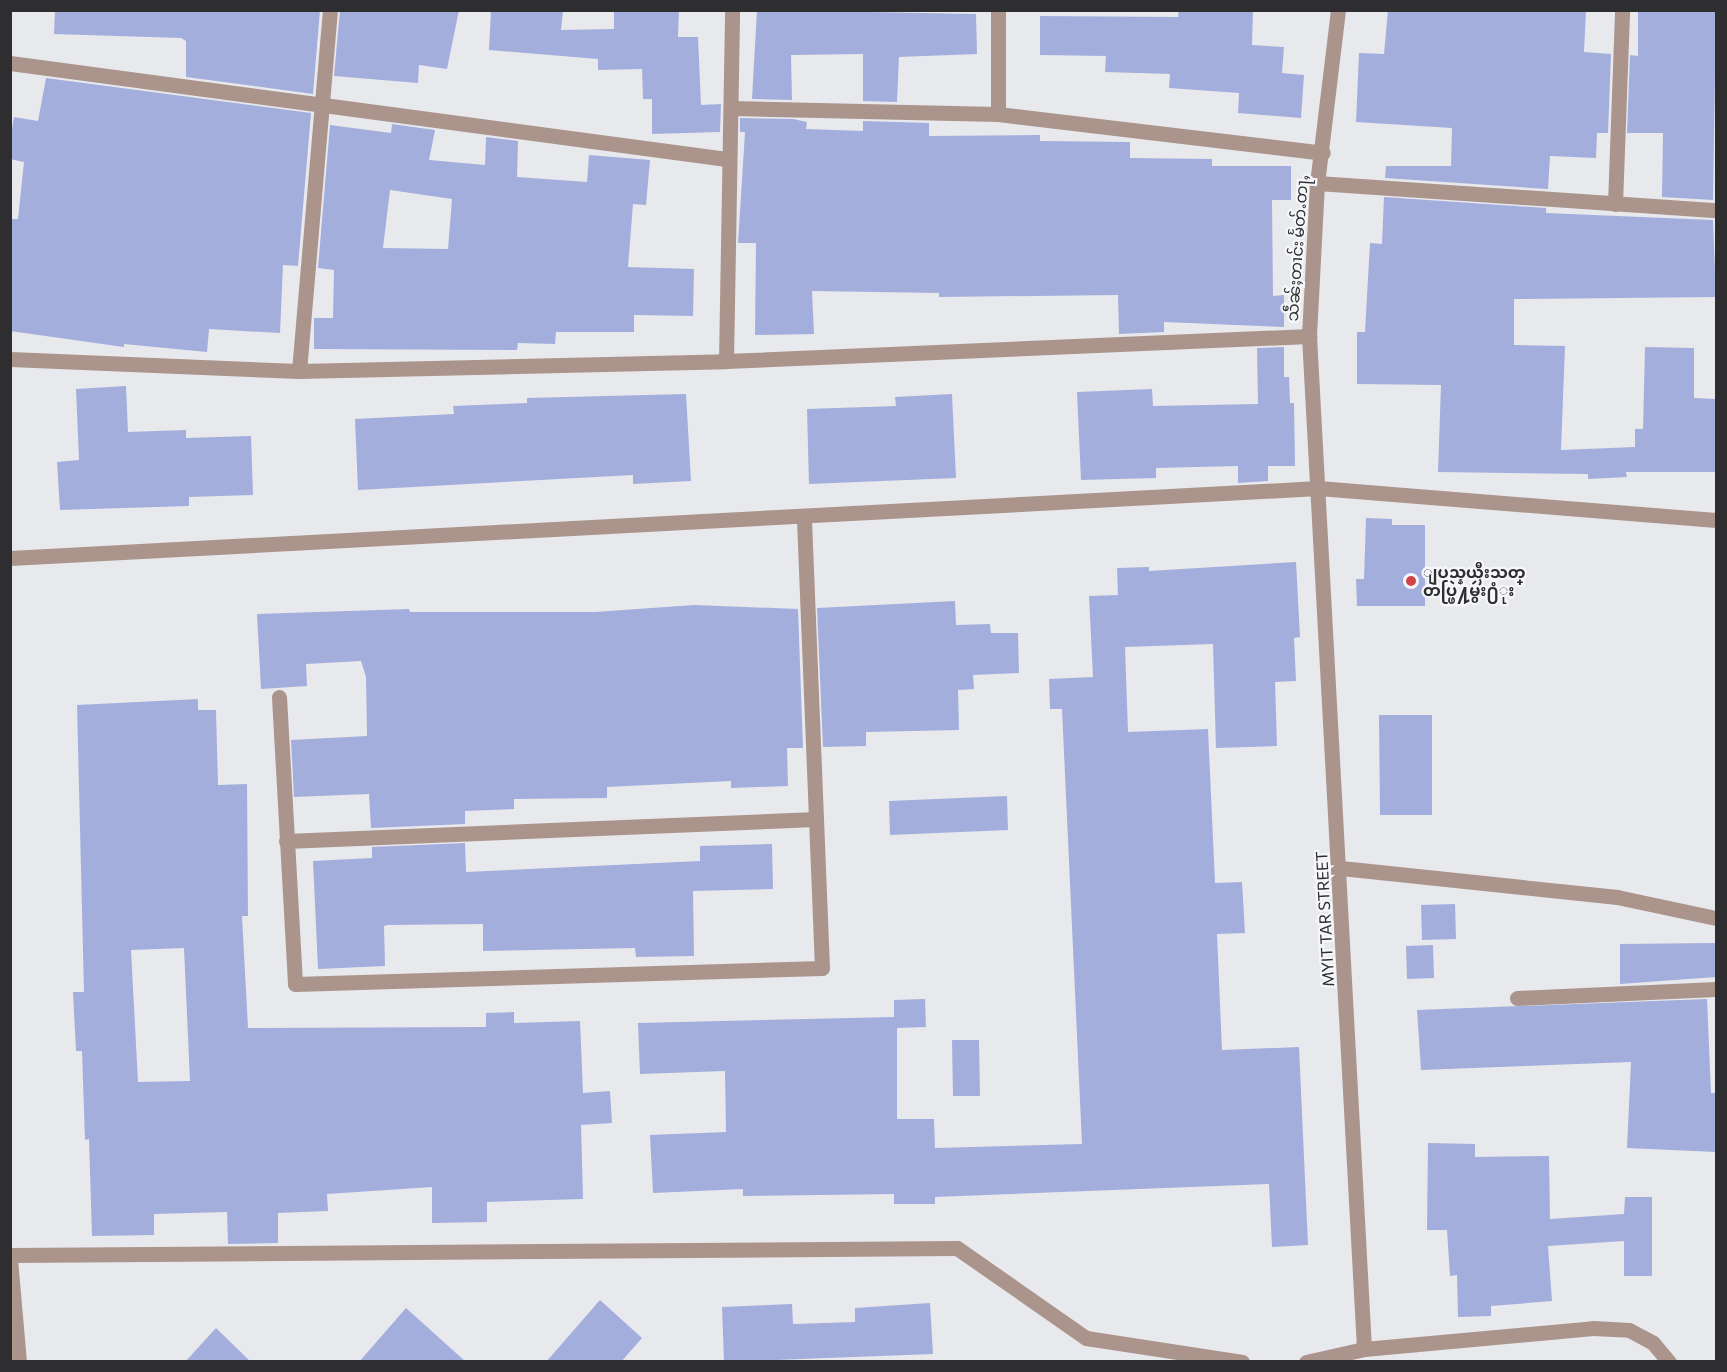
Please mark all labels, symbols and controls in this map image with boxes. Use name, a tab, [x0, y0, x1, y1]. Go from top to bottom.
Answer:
street label: သဵၼ်ႈတၢင်း မႅတ်ႉတႃႇ	[1282, 174, 1312, 322]
place label: ျပည္နယ္မီးသတ္ တပ္ဖြဲ႔မွဴး႐ံုး	[1423, 562, 1525, 600]
marker: ျပည္နယ္မီးသတ္ တပ္ဖြဲ႔မွဴး႐ံုး	[1404, 574, 1418, 588]
street label: MYIT TAR STREET	[1312, 851, 1338, 987]

